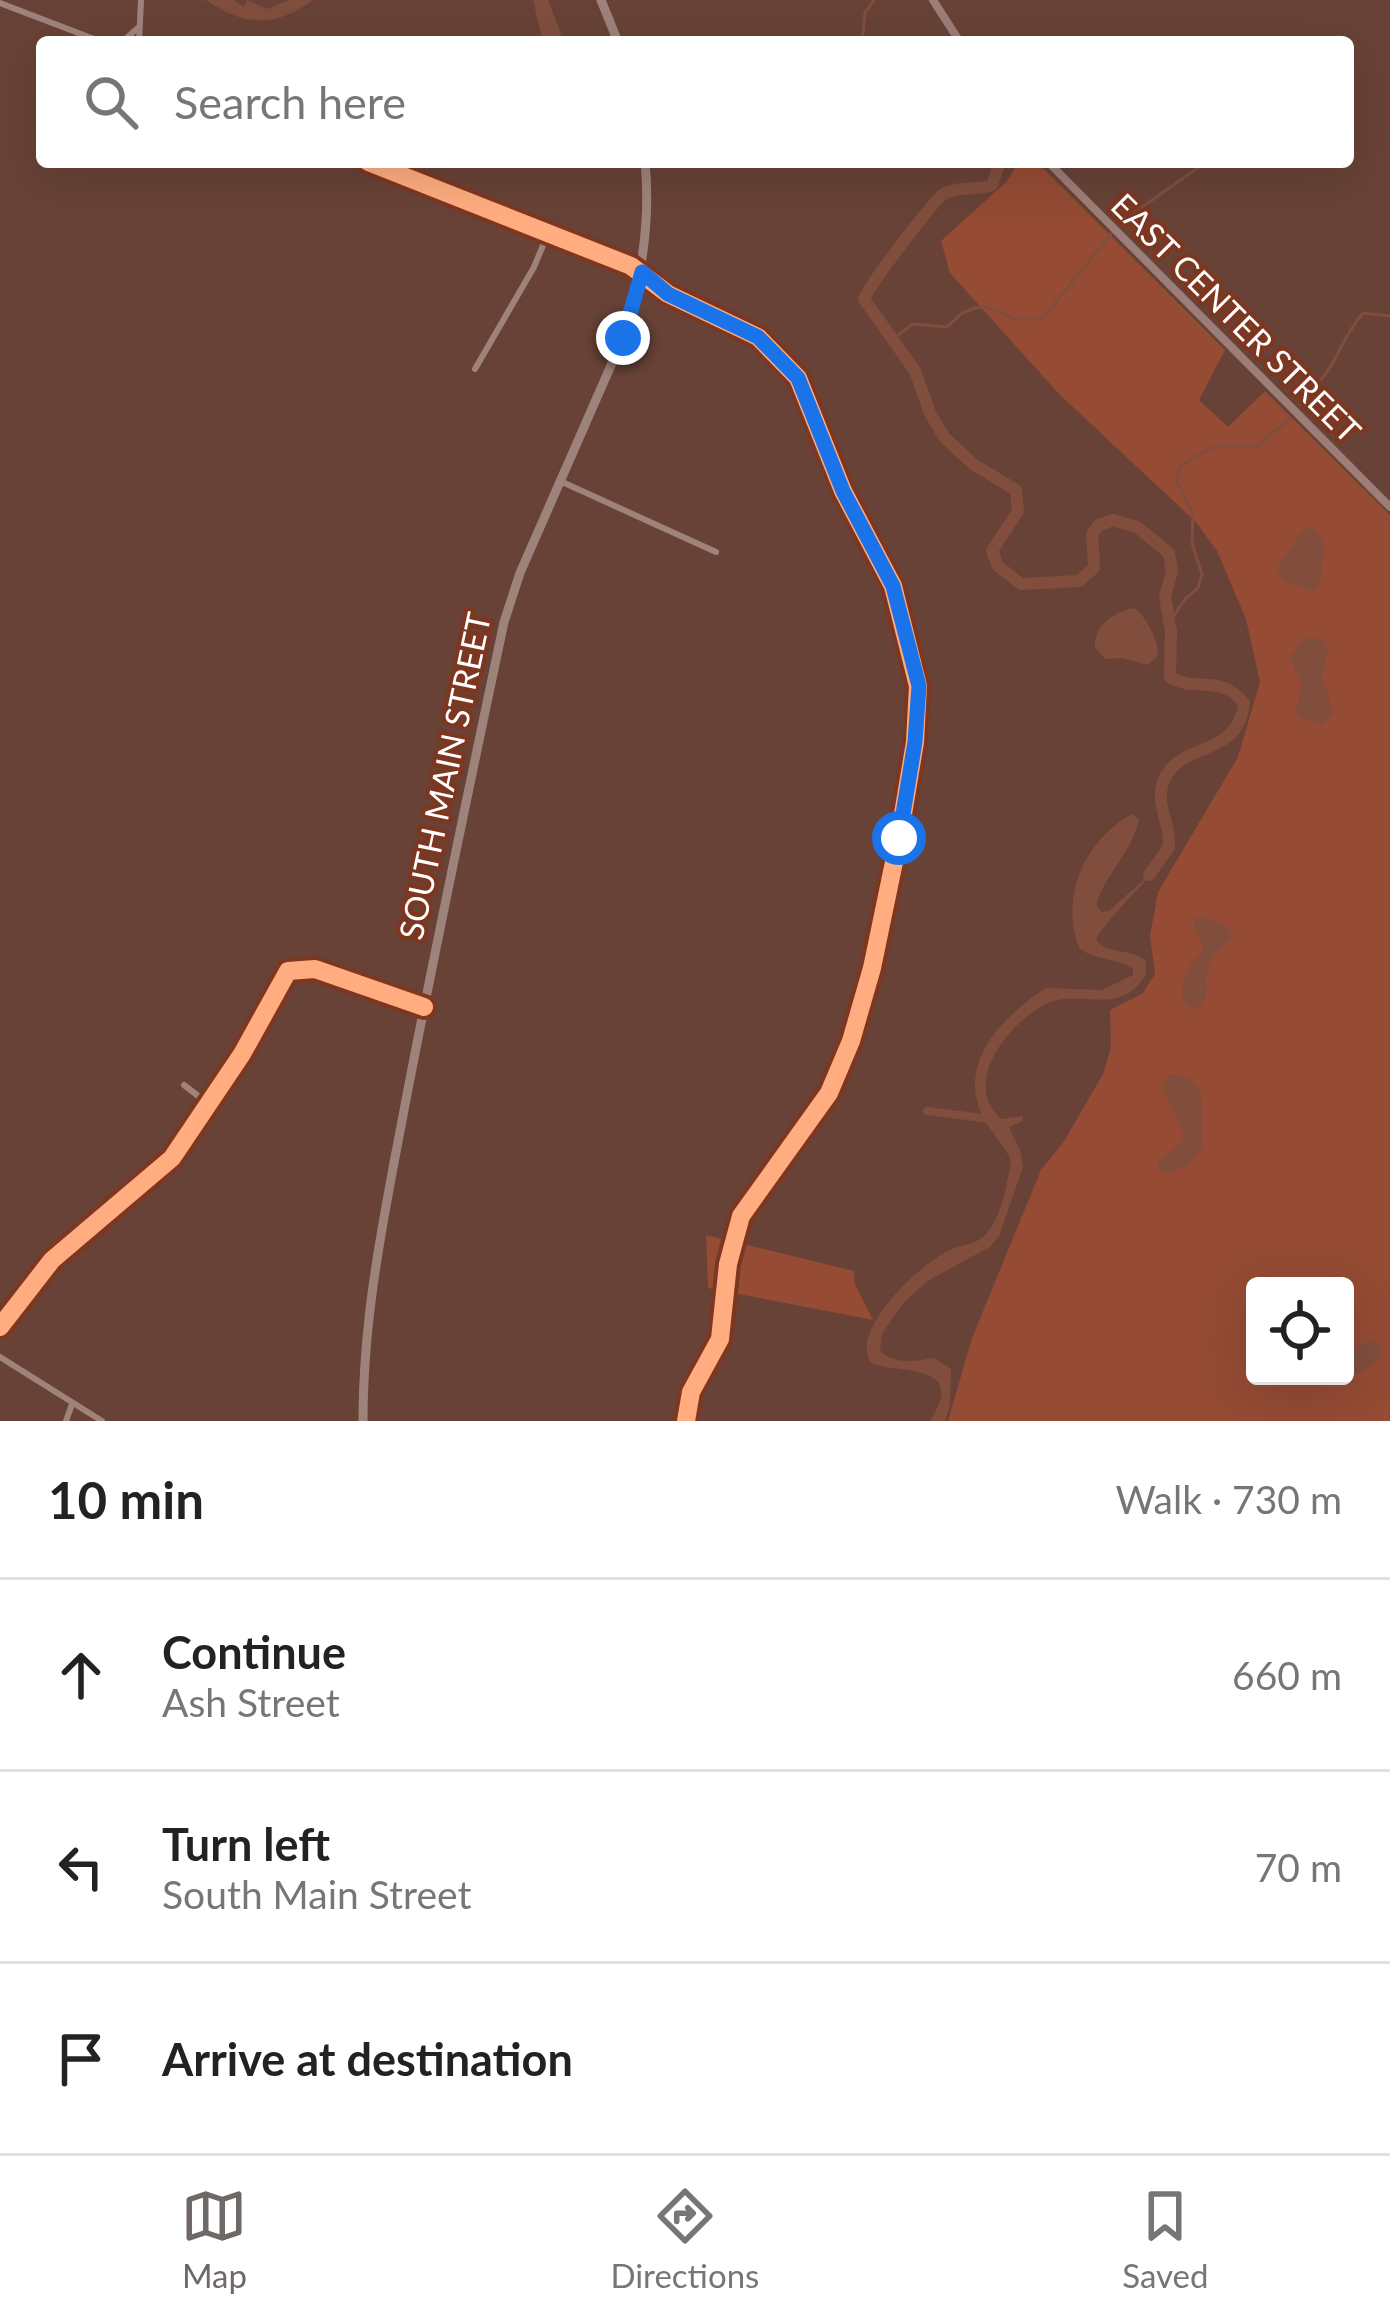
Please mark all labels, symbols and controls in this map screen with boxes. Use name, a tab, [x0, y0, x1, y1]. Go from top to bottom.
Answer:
search box	[36, 36, 1354, 168]
icon: search	[78, 69, 144, 135]
text: Search here	[174, 75, 406, 129]
street label: EAST CENTER STREET	[1104, 184, 1370, 451]
route end	[596, 311, 650, 365]
street label: SOUTH MAIN STREET	[390, 608, 498, 943]
route start	[872, 811, 926, 865]
map controls	[1246, 1277, 1354, 1385]
button: locate	[1246, 1277, 1354, 1385]
text: 10 min	[48, 1469, 204, 1530]
text: Walk · 730 m	[1115, 1476, 1342, 1522]
text: Continue	[162, 1625, 346, 1679]
icon: ahead	[48, 1642, 114, 1708]
text: 660 m	[1232, 1652, 1342, 1698]
text: Ash Street	[162, 1679, 340, 1725]
text: Turn left	[162, 1817, 330, 1871]
icon: left	[48, 1834, 114, 1900]
text: 70 m	[1255, 1844, 1342, 1890]
text: South Main Street	[162, 1871, 471, 1917]
icon: arrive	[48, 2026, 114, 2092]
text: Arrive at destination	[162, 2032, 573, 2086]
tab: Map	[181, 2183, 247, 2295]
tab: Directions	[610, 2183, 759, 2295]
tab: Saved	[1122, 2183, 1209, 2295]

